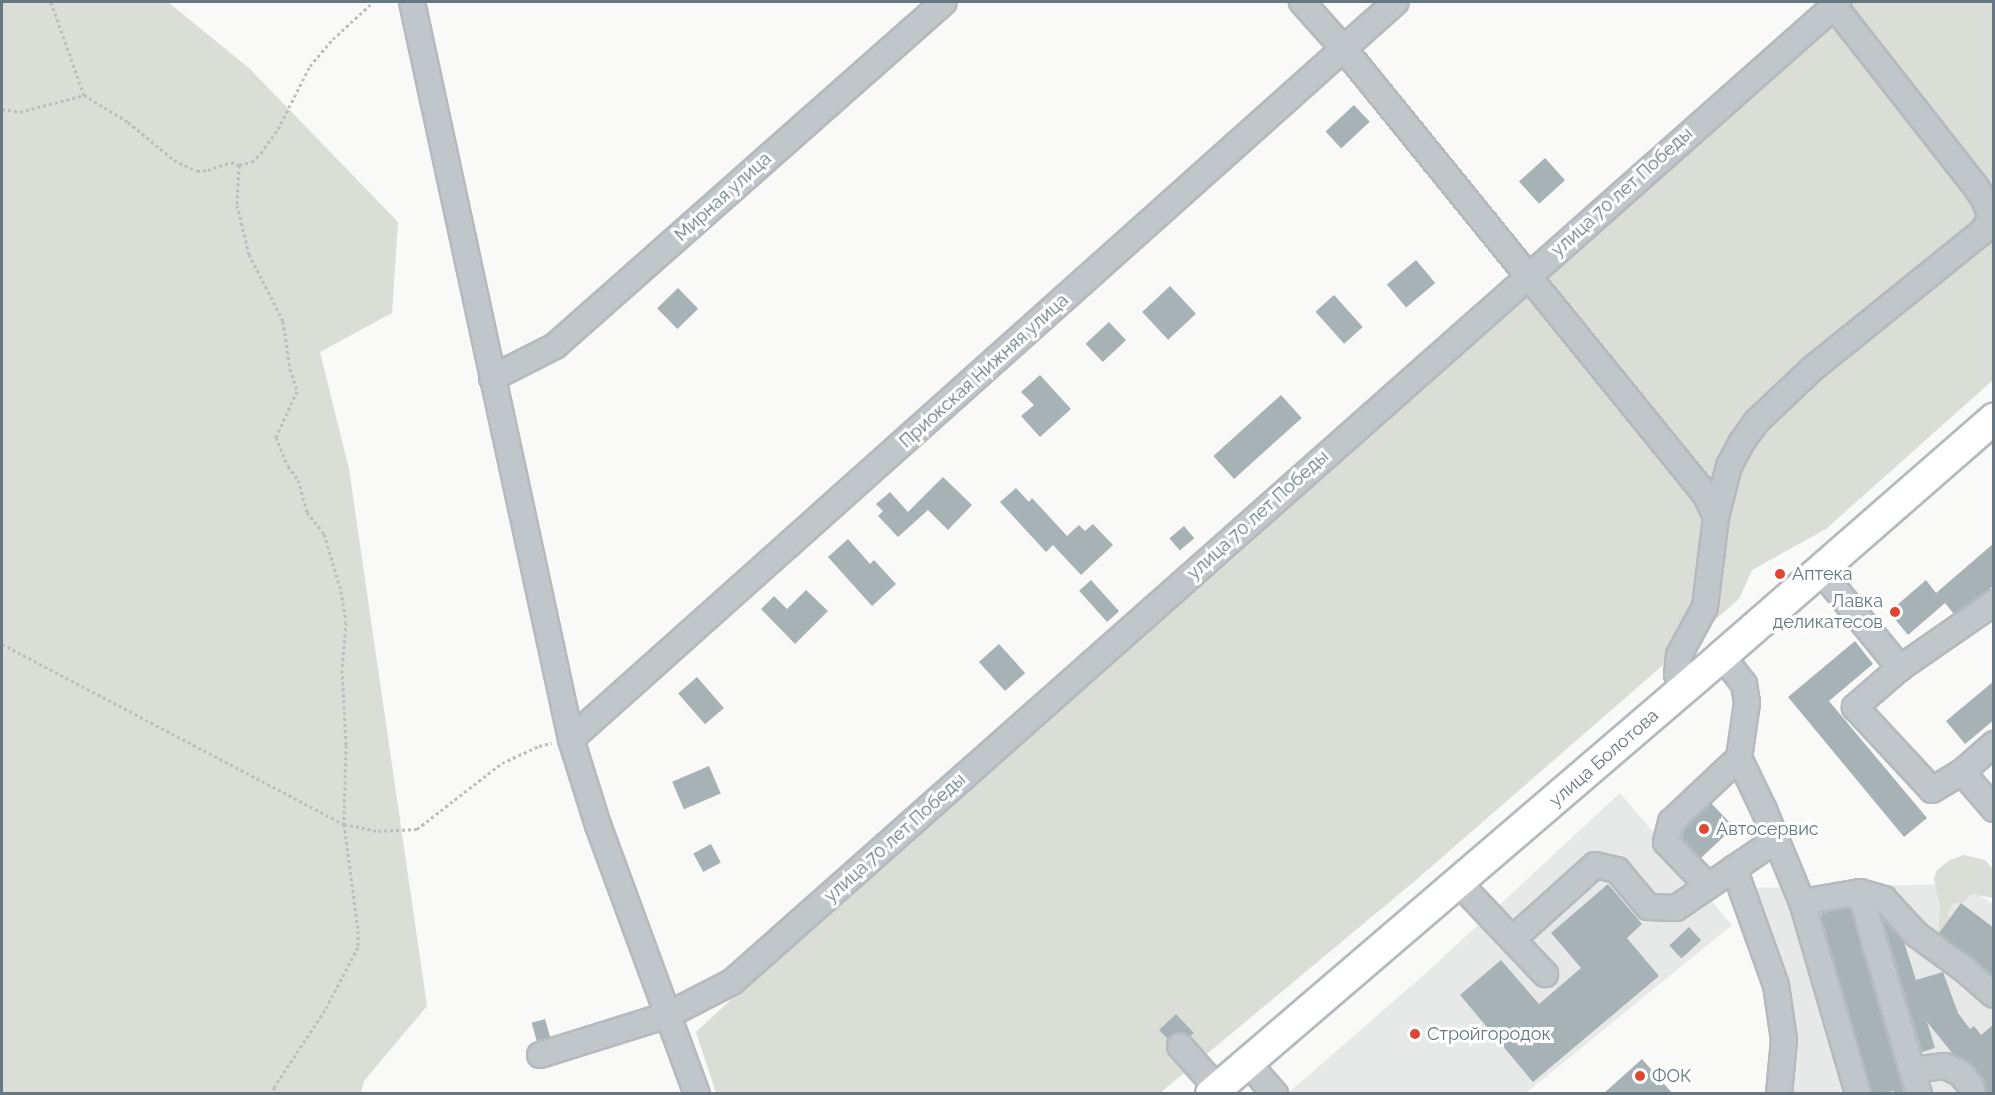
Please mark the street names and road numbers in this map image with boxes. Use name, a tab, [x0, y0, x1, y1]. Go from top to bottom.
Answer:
street label: улица 70 лет Победы	[1547, 123, 1697, 261]
street label: Мирная улица	[670, 148, 776, 246]
street label: Приокская Нижняя улица	[895, 289, 1073, 453]
street label: улица 70 лет Победы	[1183, 446, 1333, 584]
street label: улица Болотова	[1545, 705, 1663, 811]
street label: улица 70 лет Победы	[820, 769, 970, 907]

